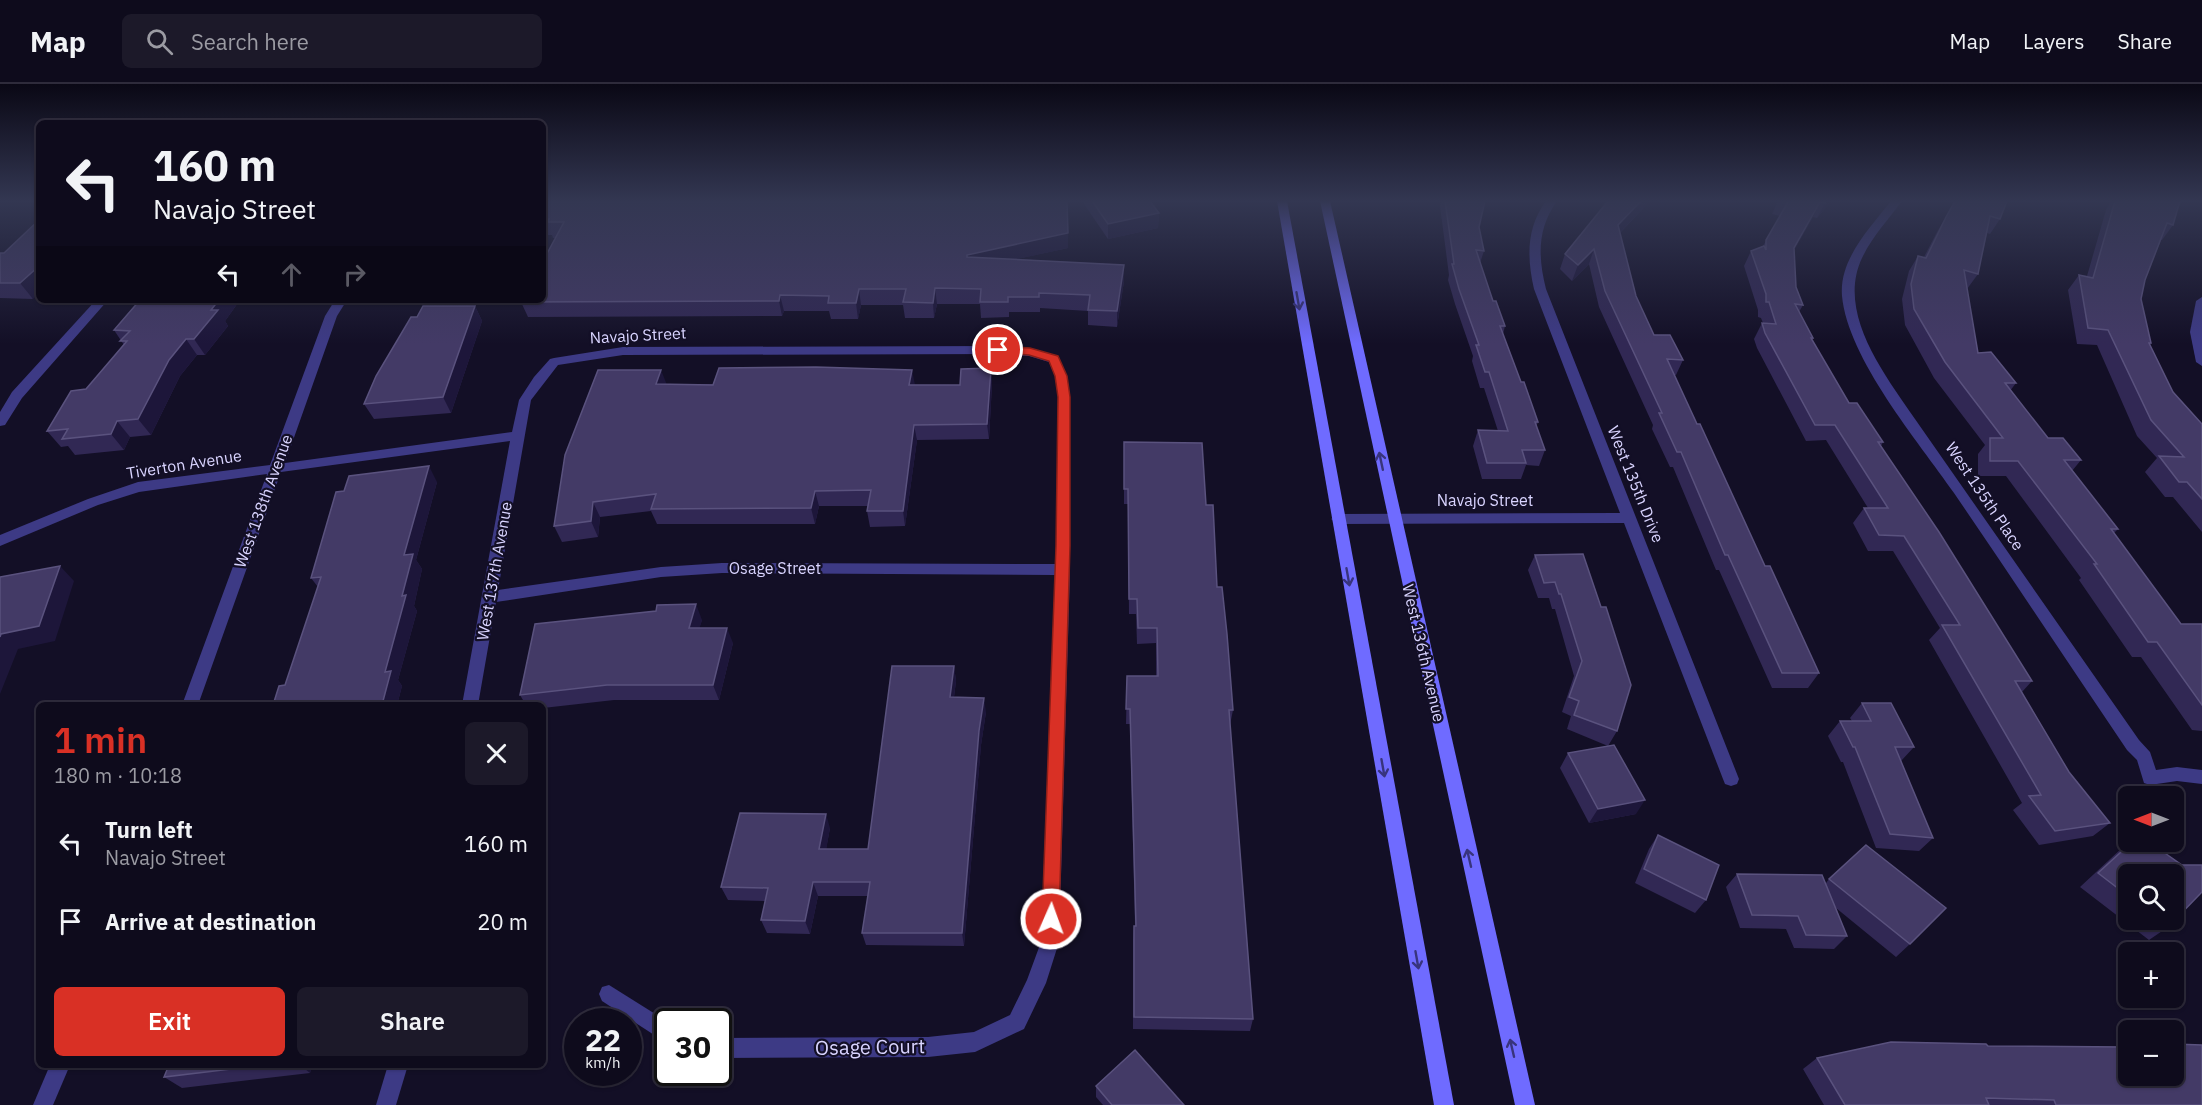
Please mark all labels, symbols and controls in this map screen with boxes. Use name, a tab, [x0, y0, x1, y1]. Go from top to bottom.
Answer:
search box	[122, 14, 542, 68]
text: Map	[30, 23, 86, 60]
icon: search	[143, 25, 176, 58]
text: Search here	[191, 27, 309, 56]
text: Map	[1950, 27, 1990, 55]
text: Layers	[2023, 27, 2085, 55]
text: Share	[2118, 27, 2172, 55]
text: 160 m	[153, 138, 276, 193]
icon: left	[54, 144, 132, 222]
text: Navajo Street	[153, 191, 316, 226]
icon: left	[212, 258, 245, 291]
icon: ahead	[275, 258, 308, 291]
icon: right	[338, 258, 371, 291]
one-way arrow	[1293, 290, 1304, 310]
street label: Navajo Street	[589, 322, 687, 348]
pin	[972, 324, 1023, 375]
icon: arrive	[981, 333, 1014, 366]
street label: West 135th Drive	[1603, 423, 1669, 546]
street label: West 138th Avenue	[230, 431, 297, 570]
street label: West 135th Place	[1941, 438, 2029, 554]
street label: Tiverton Avenue	[125, 445, 243, 483]
one-way arrow	[1375, 452, 1386, 472]
street label: Navajo Street	[1437, 490, 1533, 510]
street label: West 137th Avenue	[472, 500, 516, 642]
street label: Osage Street	[729, 558, 821, 578]
one-way arrow	[1343, 566, 1354, 586]
street label: West 136th Avenue	[1398, 582, 1450, 724]
text: 1 min	[54, 716, 147, 763]
button: close	[465, 722, 528, 785]
one-way arrow	[1378, 758, 1389, 778]
text: 180 m · 10:18	[54, 762, 182, 789]
north arrow	[2118, 786, 2184, 852]
map controls	[2118, 786, 2184, 1086]
text: Turn left	[105, 815, 193, 844]
icon: left	[54, 827, 87, 860]
text: 160 m	[464, 829, 528, 858]
text: Navajo Street	[105, 844, 226, 871]
one-way arrow	[1463, 848, 1474, 868]
button: search	[2118, 864, 2184, 930]
position arrow	[1019, 887, 1083, 951]
icon: arrive	[54, 905, 87, 938]
text: Arrive at destination	[105, 907, 316, 936]
text: 20 m	[477, 907, 528, 936]
button: +	[2118, 942, 2184, 1008]
one-way arrow	[1412, 950, 1423, 970]
button: Exit	[54, 987, 285, 1056]
button: Share	[297, 987, 528, 1056]
speed limit sign: 30	[654, 1008, 732, 1086]
text: 22	[585, 1020, 621, 1059]
button: −	[2118, 1020, 2184, 1086]
street label: Osage Court	[815, 1032, 925, 1061]
one-way arrow	[1506, 1039, 1517, 1058]
text: km/h	[585, 1053, 621, 1072]

